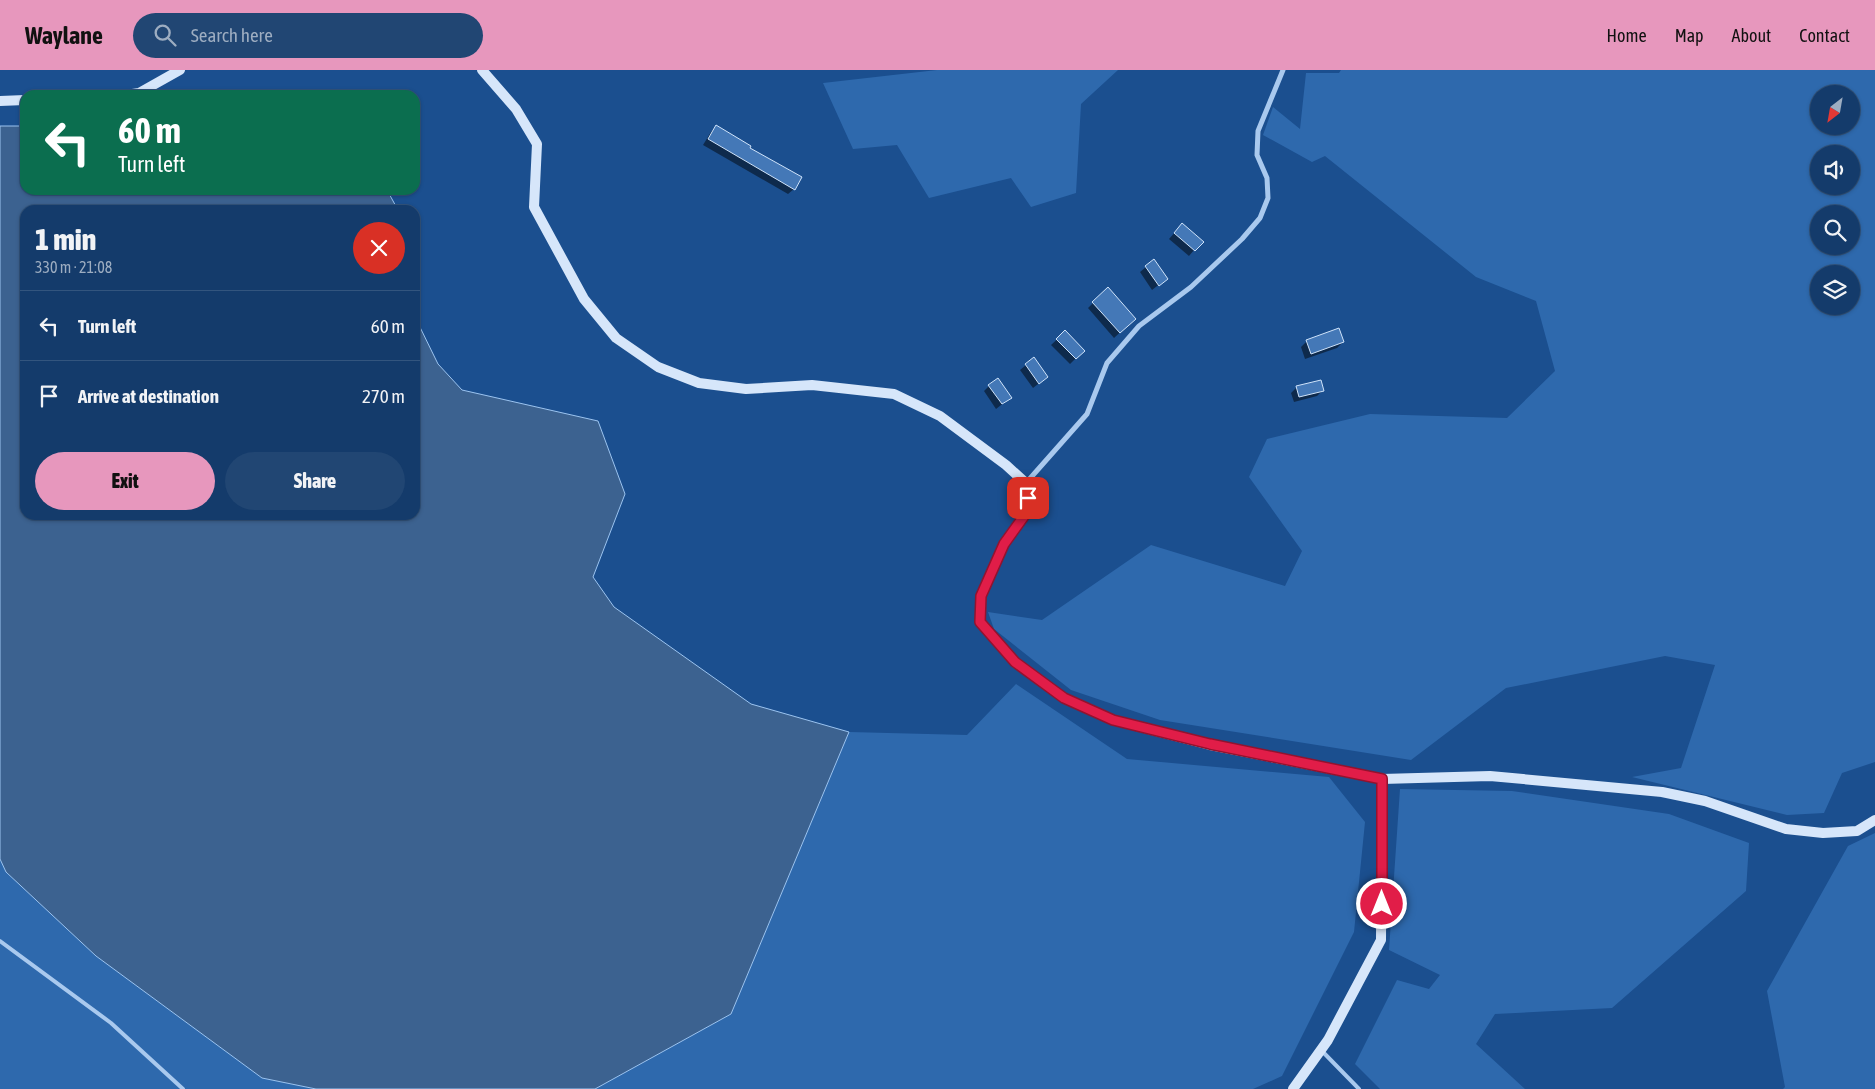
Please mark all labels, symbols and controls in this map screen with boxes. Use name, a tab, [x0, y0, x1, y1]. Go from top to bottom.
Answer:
search box	[133, 13, 483, 58]
icon: search	[151, 21, 179, 49]
text: Waylane	[25, 22, 103, 49]
text: Search here	[191, 24, 273, 46]
text: Home	[1607, 25, 1647, 46]
text: Map	[1675, 25, 1704, 46]
text: About	[1732, 25, 1771, 46]
text: Contact	[1799, 25, 1850, 46]
north arrow	[1810, 85, 1860, 135]
map controls	[1810, 85, 1860, 315]
icon: left	[35, 110, 100, 175]
text: 60 m	[118, 110, 181, 150]
button: sound	[1810, 145, 1860, 195]
text: Turn left	[118, 151, 185, 177]
button: search	[1810, 205, 1860, 255]
text: 1 min	[35, 222, 96, 256]
button: close	[353, 222, 405, 274]
text: 330 m · 21:08	[35, 258, 112, 276]
button: layers	[1810, 265, 1860, 315]
icon: left	[35, 312, 63, 340]
text: Turn left	[78, 315, 136, 337]
text: 60 m	[371, 315, 405, 337]
icon: arrive	[35, 382, 63, 410]
text: Arrive at destination	[78, 385, 219, 407]
text: 270 m	[362, 385, 405, 407]
button: Exit	[35, 452, 215, 510]
button: Share	[225, 452, 405, 510]
pin	[1007, 477, 1049, 519]
icon: arrive	[1014, 484, 1042, 512]
position arrow	[1355, 877, 1407, 929]

